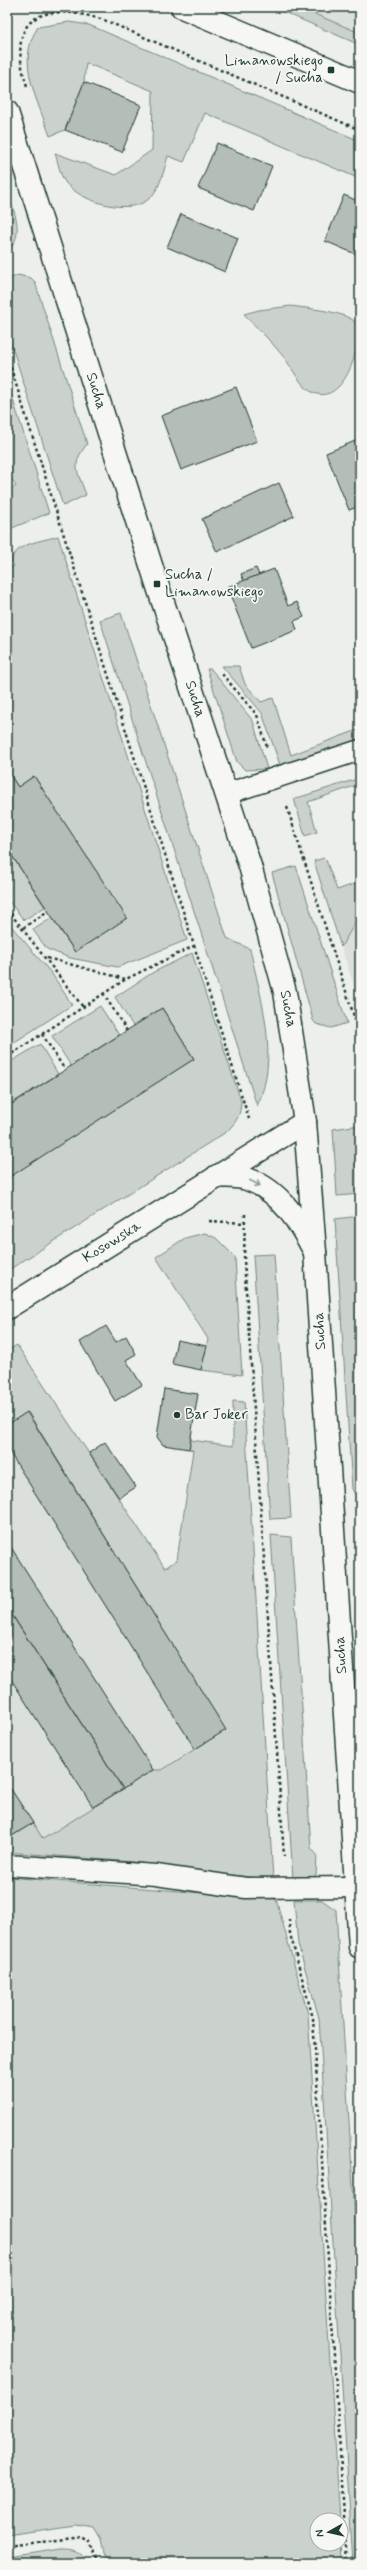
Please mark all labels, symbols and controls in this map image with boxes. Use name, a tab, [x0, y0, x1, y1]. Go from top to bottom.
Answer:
place label: Limanowskiego / Sucha	[225, 51, 323, 88]
marker: Limanowskiego / Sucha	[326, 65, 336, 75]
street label: Sucha	[81, 370, 111, 412]
place label: Sucha / Limanowskiego	[165, 565, 263, 602]
marker: Sucha / Limanowskiego	[152, 579, 162, 589]
street label: Sucha	[180, 678, 210, 720]
street label: Sucha	[275, 989, 301, 1030]
one-way arrow	[249, 1180, 261, 1187]
street label: Kosowska	[79, 1216, 146, 1268]
street label: Sucha	[309, 1311, 331, 1350]
place label: Bar Joker	[185, 1405, 248, 1425]
marker: Bar Joker	[172, 1410, 182, 1420]
street label: Sucha	[330, 1635, 352, 1674]
north arrow	[309, 2512, 349, 2552]
text: N	[313, 2529, 328, 2538]

